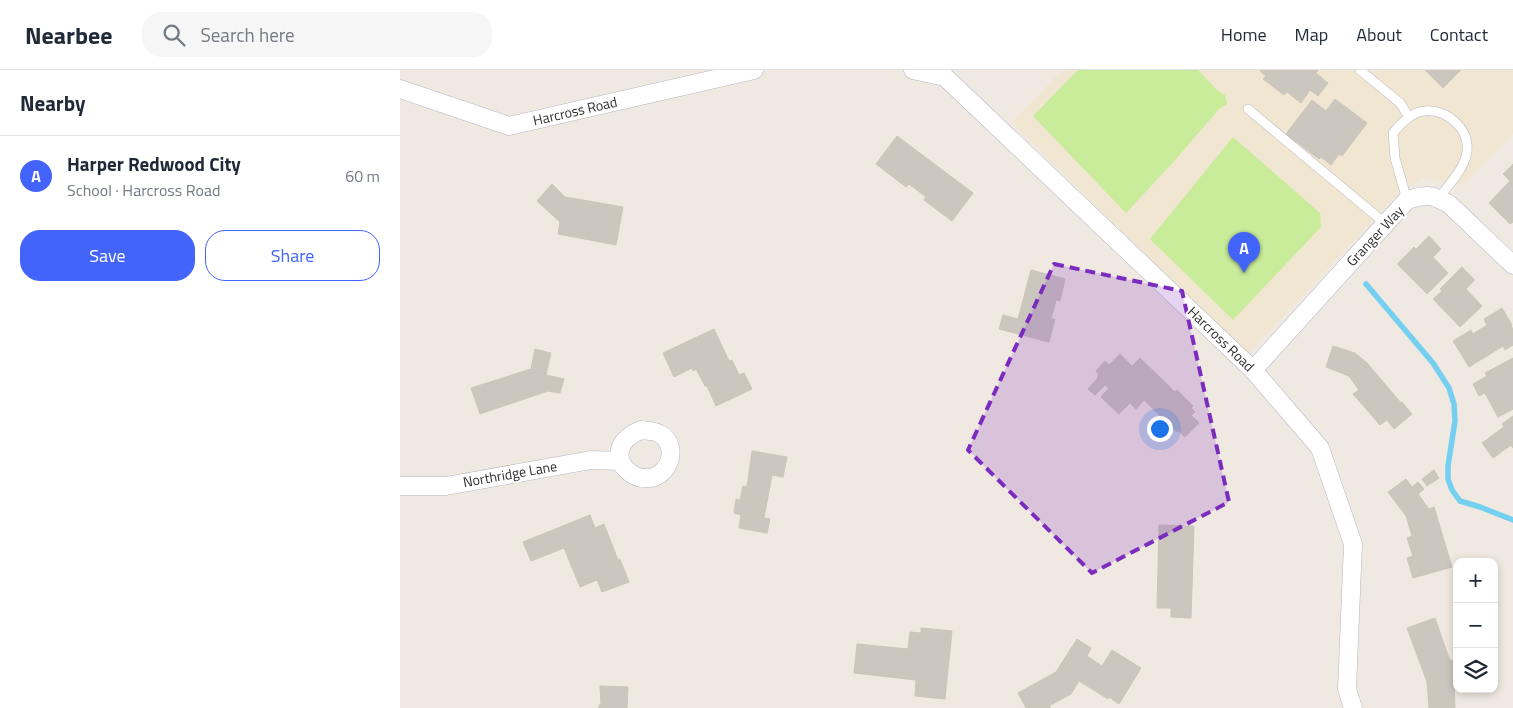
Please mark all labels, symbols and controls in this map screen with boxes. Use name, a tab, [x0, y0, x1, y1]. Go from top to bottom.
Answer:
search box	[142, 12, 492, 57]
text: Nearbee	[25, 17, 112, 53]
text: Search here	[200, 20, 295, 49]
icon: search	[160, 21, 188, 49]
text: Home	[1221, 21, 1267, 48]
text: Map	[1295, 21, 1328, 48]
text: About	[1356, 21, 1402, 48]
text: Contact	[1430, 21, 1488, 48]
text: Nearby	[20, 87, 85, 119]
street label: Harcross Road	[531, 91, 619, 130]
text: Harper Redwood City	[67, 149, 241, 178]
text: A	[31, 164, 41, 188]
text: 60 m	[345, 164, 380, 188]
text: School · Harcross Road	[67, 178, 220, 202]
street label: Granger Way	[1341, 201, 1408, 271]
button: Save	[20, 230, 195, 281]
button: Share	[205, 230, 380, 281]
pin: A	[1228, 232, 1260, 273]
street label: Harcross Road	[1183, 301, 1259, 376]
your location	[1147, 416, 1173, 442]
street label: Northridge Lane	[461, 455, 559, 492]
map controls	[1453, 558, 1498, 693]
button: +	[1453, 558, 1498, 603]
button: −	[1453, 603, 1498, 648]
button: layers	[1453, 648, 1498, 693]

